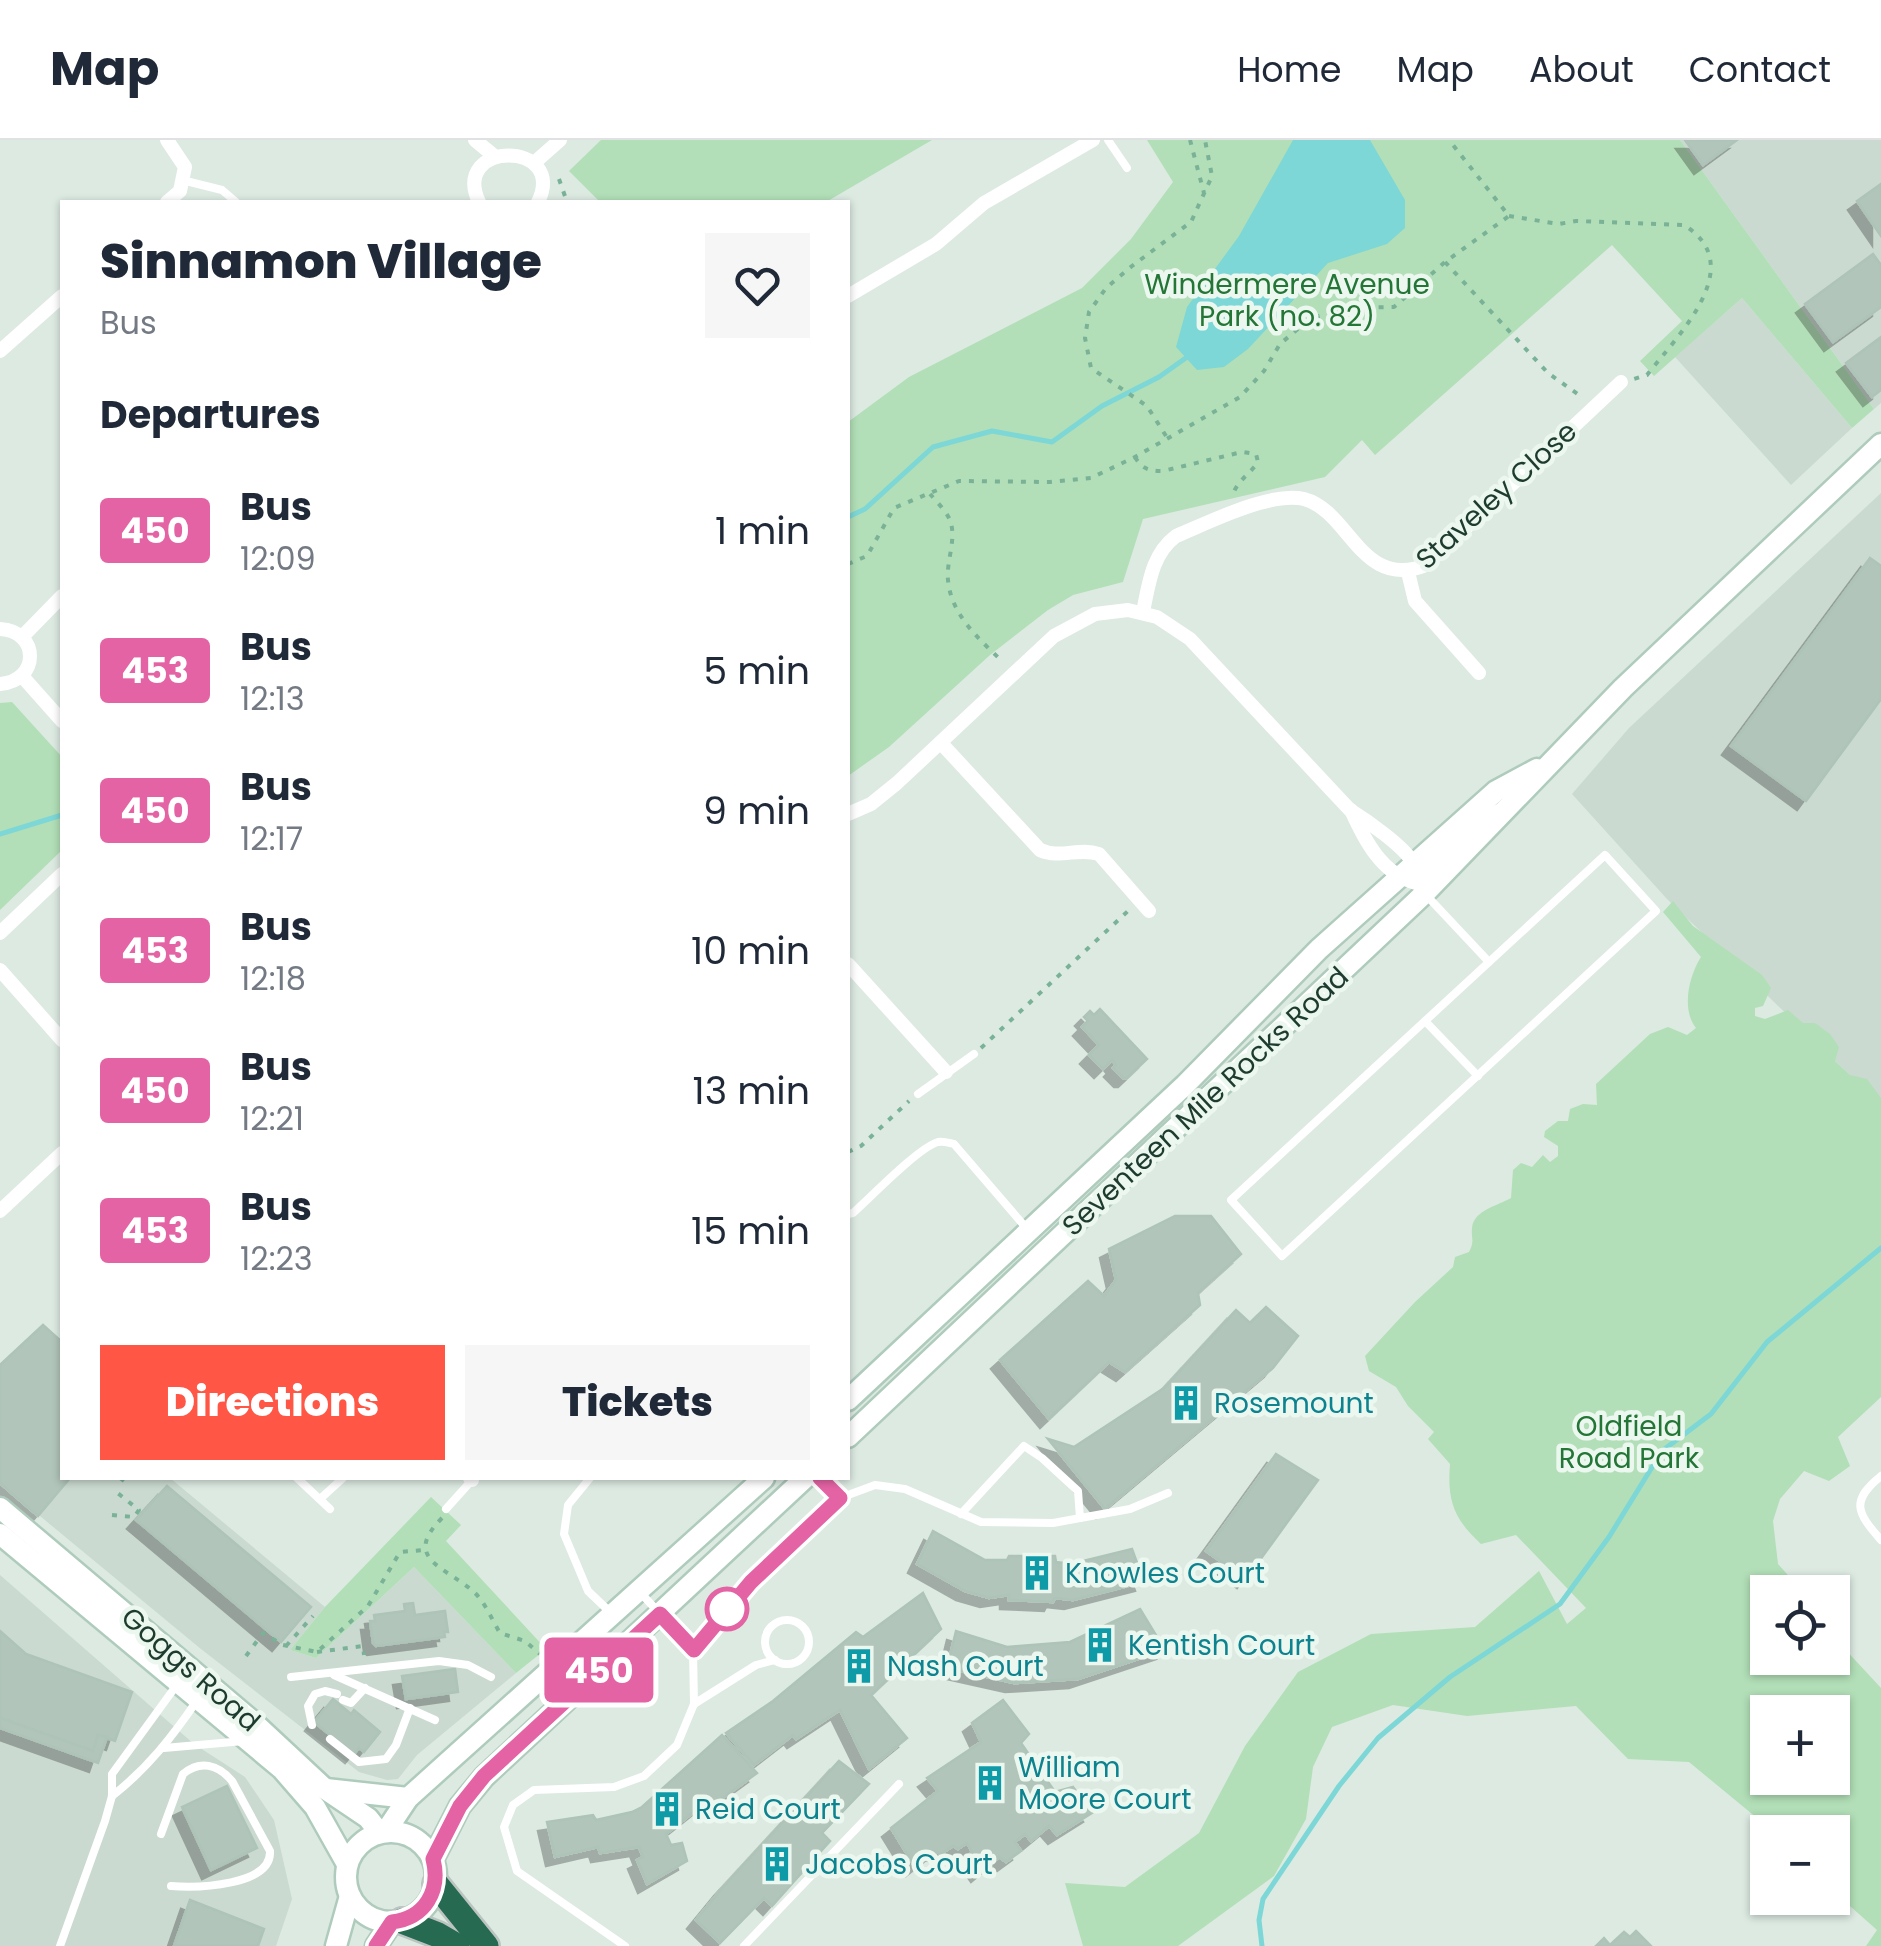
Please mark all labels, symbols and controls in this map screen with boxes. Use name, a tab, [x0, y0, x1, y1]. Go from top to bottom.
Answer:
text: Map	[50, 35, 159, 102]
text: Home	[1237, 45, 1342, 94]
text: Map	[1397, 45, 1474, 94]
text: About	[1529, 45, 1634, 94]
text: Contact	[1689, 45, 1831, 94]
text: Sinnamon Village	[100, 228, 542, 295]
button: heart	[705, 233, 810, 338]
park label: Windermere Avenue Park (no. 82)	[1144, 265, 1430, 336]
text: Bus	[100, 300, 157, 345]
text: Departures	[100, 388, 321, 441]
street label: Staveley Close	[1407, 412, 1585, 578]
text: Bus	[240, 480, 312, 533]
text: 1 min	[715, 504, 810, 557]
text: 450	[120, 506, 190, 555]
text: 12:09	[240, 536, 316, 581]
text: Bus	[240, 620, 312, 673]
text: 5 min	[703, 644, 810, 697]
text: 453	[121, 646, 189, 695]
text: 12:13	[240, 676, 305, 721]
text: Bus	[240, 760, 312, 813]
text: 9 min	[703, 784, 810, 837]
text: 450	[120, 786, 190, 835]
text: 12:17	[240, 816, 303, 861]
text: Bus	[240, 900, 312, 953]
text: 10 min	[691, 924, 810, 977]
text: 453	[121, 926, 189, 975]
text: 12:18	[240, 956, 306, 1001]
street label: Seventeen Mile Rocks Road	[1053, 958, 1357, 1245]
text: Bus	[240, 1040, 312, 1093]
text: 13 min	[693, 1064, 810, 1117]
text: 450	[120, 1066, 190, 1115]
text: 12:21	[240, 1096, 304, 1141]
text: Bus	[240, 1180, 312, 1233]
text: 15 min	[691, 1204, 810, 1257]
text: 453	[121, 1206, 189, 1255]
text: 12:23	[240, 1236, 313, 1281]
button: Directions	[100, 1345, 445, 1460]
button: Tickets	[465, 1345, 810, 1460]
building icon: Rosemount	[1167, 1384, 1205, 1422]
place label: Rosemount	[1214, 1384, 1374, 1423]
park label: Oldfield Road Park	[1559, 1407, 1700, 1478]
building icon: Knowles Court	[1018, 1554, 1056, 1592]
place label: Knowles Court	[1065, 1554, 1265, 1593]
map controls	[1750, 1575, 1850, 1915]
button: locate	[1750, 1575, 1850, 1675]
unlabelled marker	[706, 1588, 748, 1630]
street label: Goggs Road	[113, 1598, 269, 1741]
building icon: Kentish Court	[1081, 1626, 1119, 1664]
place label: Kentish Court	[1128, 1626, 1315, 1665]
line badge: 450	[542, 1638, 656, 1702]
text: 450	[564, 1646, 634, 1695]
building icon: Nash Court	[840, 1647, 878, 1685]
place label: Nash Court	[887, 1647, 1044, 1686]
button: +	[1750, 1695, 1850, 1795]
place label: William Moore Court	[1018, 1748, 1191, 1819]
building icon: William Moore Court	[971, 1764, 1009, 1802]
building icon: Reid Court	[648, 1790, 686, 1828]
place label: Reid Court	[695, 1790, 841, 1829]
button: −	[1750, 1815, 1850, 1915]
building icon: Jacobs Court	[758, 1845, 796, 1883]
place label: Jacobs Court	[805, 1845, 993, 1884]

